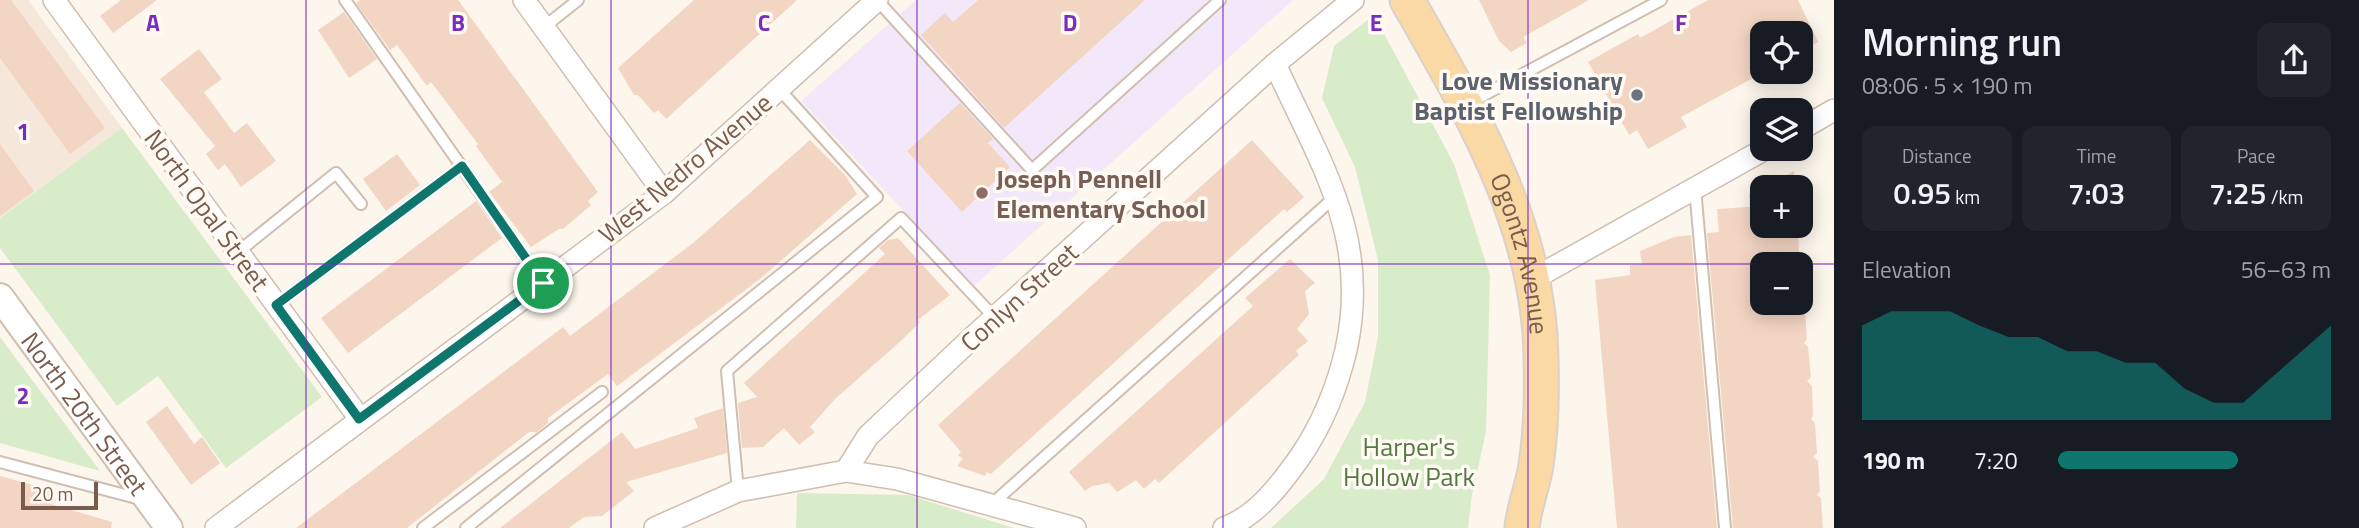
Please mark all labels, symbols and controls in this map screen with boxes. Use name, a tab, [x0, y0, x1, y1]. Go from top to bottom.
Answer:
text: A	[146, 5, 160, 40]
text: B	[451, 5, 465, 40]
text: C	[758, 5, 770, 40]
text: D	[1063, 5, 1077, 40]
text: E	[1370, 5, 1382, 40]
text: F	[1675, 5, 1687, 40]
text: Morning run	[1862, 13, 2062, 71]
map controls	[1750, 21, 1813, 315]
button: locate	[1750, 21, 1813, 84]
button: share	[2257, 23, 2331, 97]
place label: Love Missionary Baptist Fellowship	[1414, 61, 1623, 130]
text: 08:06 · 5 × 190 m	[1862, 68, 2032, 103]
street label: West Nedro Avenue	[590, 84, 780, 252]
marker: Love Missionary Baptist Fellowship	[1629, 87, 1645, 103]
button: layers	[1750, 98, 1813, 161]
text: 1	[17, 114, 29, 149]
street label: North Opal Street	[135, 121, 279, 299]
text: Distance	[1902, 141, 1972, 170]
text: Time	[2077, 141, 2116, 170]
text: Pace	[2237, 141, 2275, 170]
place label: Joseph Pennell Elementary School	[996, 159, 1206, 228]
street label: Ogontz Avenue	[1481, 167, 1560, 336]
text: 0.95	[1893, 170, 1951, 216]
text: 7:03	[2068, 170, 2125, 216]
text: 7:25	[2209, 170, 2266, 216]
button: +	[1750, 175, 1813, 238]
text: km	[1951, 182, 1980, 211]
text: /km	[2266, 182, 2303, 211]
marker: Joseph Pennell Elementary School	[974, 185, 990, 201]
street label: Conlyn Street	[951, 233, 1087, 361]
button: −	[1750, 252, 1813, 315]
text: Elevation	[1862, 252, 1951, 287]
text: 56–63 m	[2241, 252, 2331, 287]
pin	[513, 253, 573, 313]
icon: arrive	[524, 264, 562, 302]
street label: North 20th Street	[14, 324, 154, 500]
park label: Harper's Hollow Park	[1343, 427, 1475, 496]
text: 190 m	[1862, 443, 1925, 478]
text: 7:20	[1974, 443, 2018, 478]
scale bar	[21, 479, 98, 511]
text: 20 m	[32, 479, 73, 508]

